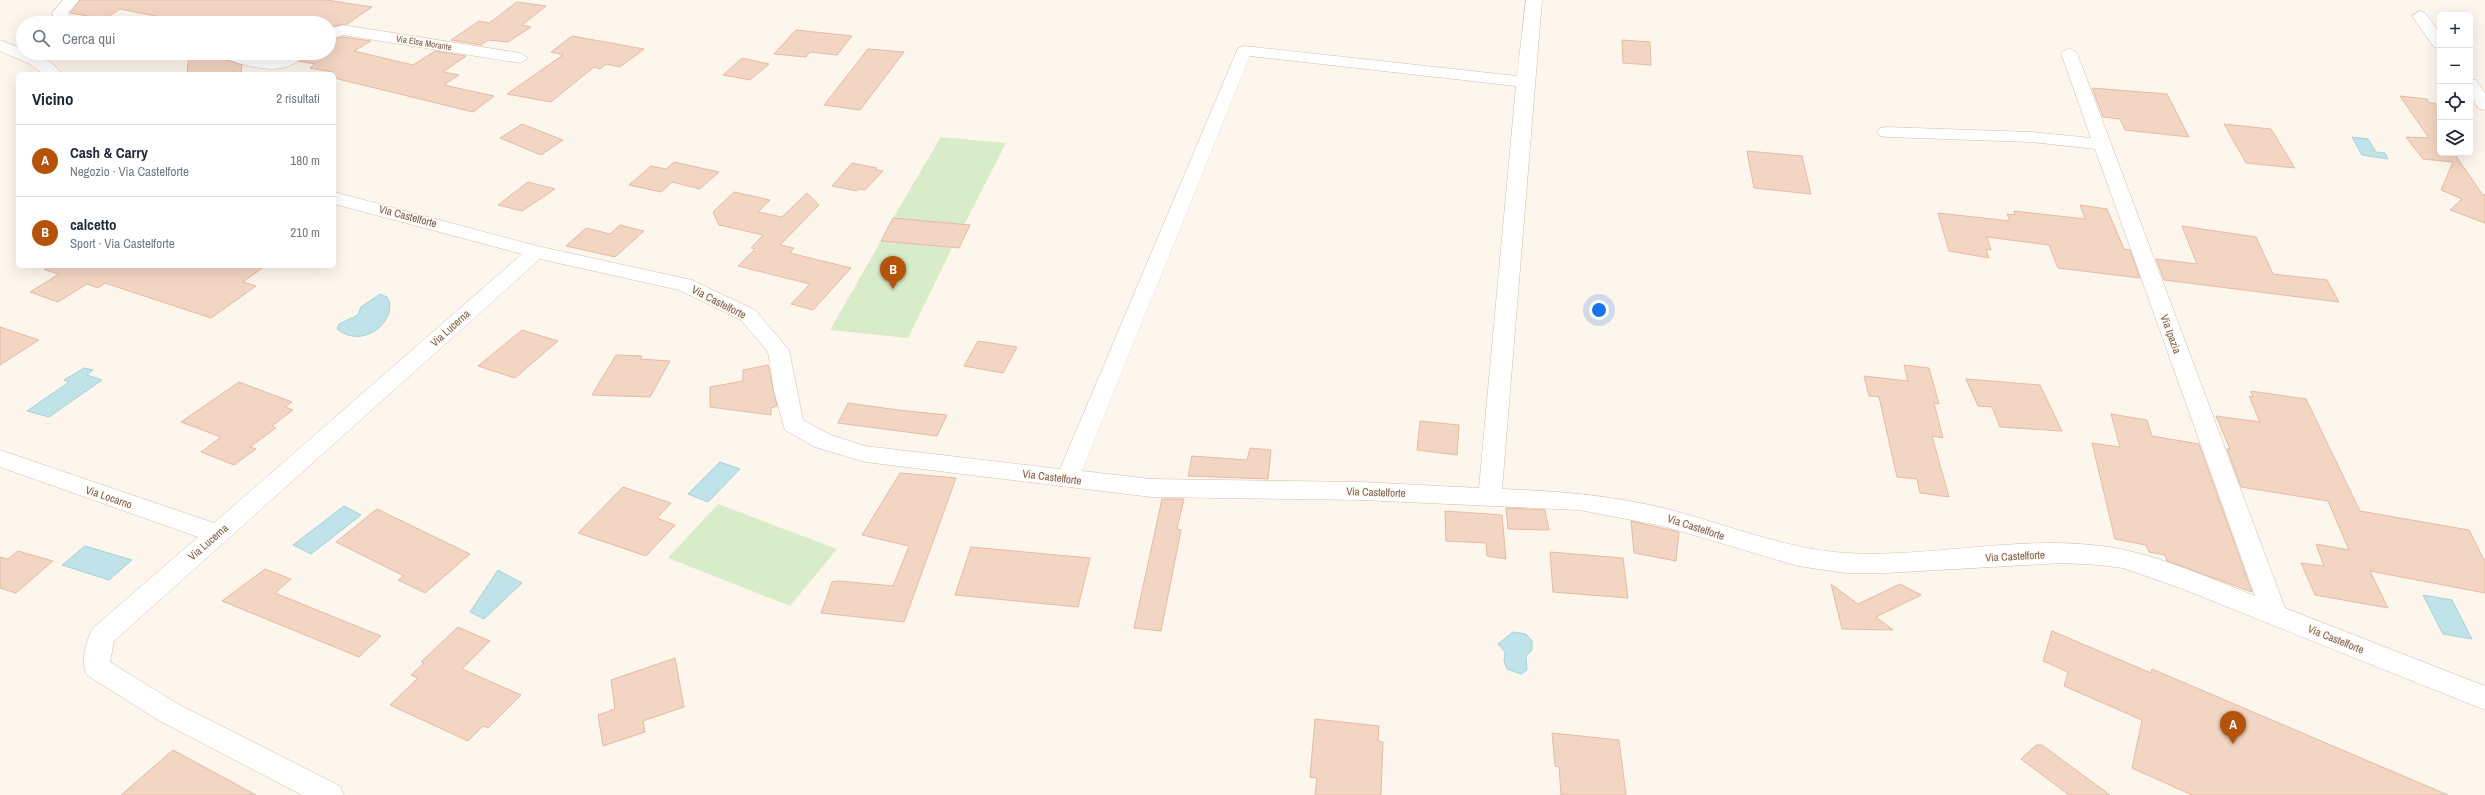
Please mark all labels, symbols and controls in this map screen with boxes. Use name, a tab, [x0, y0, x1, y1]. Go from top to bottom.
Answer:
map controls	[2437, 12, 2473, 156]
button: +	[2437, 12, 2473, 48]
search box	[16, 16, 336, 60]
icon: search	[30, 27, 52, 49]
text: Cerca qui	[62, 28, 115, 49]
street label: Via Elsa Morante	[395, 33, 453, 53]
button: −	[2437, 48, 2473, 84]
button: locate	[2437, 84, 2473, 120]
text: Vicino	[32, 87, 74, 110]
text: 2 risultati	[276, 90, 320, 107]
button: layers	[2437, 120, 2473, 156]
text: Cash & Carry	[70, 142, 148, 163]
text: A	[41, 152, 49, 169]
text: 180 m	[290, 152, 320, 169]
text: Negozio · Via Castelforte	[70, 163, 189, 180]
street label: Via Castelforte	[377, 202, 439, 230]
text: calcetto	[70, 214, 117, 235]
text: B	[41, 224, 49, 241]
text: 210 m	[290, 224, 320, 241]
text: Sport · Via Castelforte	[70, 235, 175, 252]
pin: B	[880, 256, 906, 289]
street label: Via Castelforte	[689, 282, 749, 322]
your location	[1589, 300, 1609, 320]
street label: Via Lucerna	[427, 307, 473, 349]
street label: Via Ipazia	[2158, 313, 2184, 355]
street label: Via Castelforte	[1022, 466, 1082, 488]
street label: Via Locarno	[84, 482, 134, 512]
street label: Via Castelforte	[1346, 484, 1406, 500]
street label: Via Castelforte	[1666, 511, 1726, 543]
street label: Via Lucerna	[185, 521, 231, 563]
street label: Via Castelforte	[1985, 547, 2045, 565]
street label: Via Castelforte	[2306, 621, 2366, 657]
pin: A	[2220, 711, 2246, 744]

